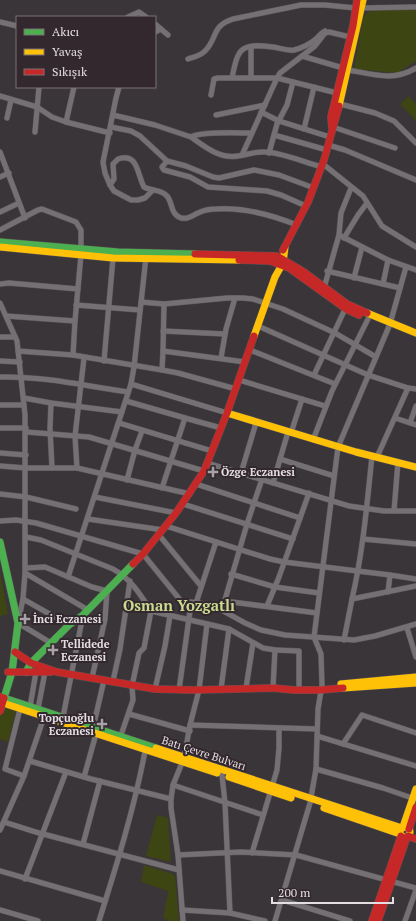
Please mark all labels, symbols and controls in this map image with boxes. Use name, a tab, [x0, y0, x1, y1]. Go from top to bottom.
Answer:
legend	[16, 16, 156, 88]
text: Akıcı	[52, 24, 80, 39]
text: Yavaş	[52, 44, 82, 59]
text: Sıkışık	[52, 64, 88, 79]
place label: Özge Eczanesi	[221, 465, 295, 479]
marker: Özge Eczanesi	[208, 467, 218, 477]
district label: Osman Yozgatlı	[123, 595, 235, 615]
place label: İnci Eczanesi	[33, 612, 102, 626]
marker: İnci Eczanesi	[20, 614, 30, 624]
place label: Tellidede Eczanesi	[61, 637, 110, 664]
marker: Tellidede Eczanesi	[48, 645, 58, 655]
place label: Topçuoğlu Eczanesi	[39, 711, 94, 738]
marker: Topçuoğlu Eczanesi	[97, 719, 107, 729]
street label: Batı Çevre Bulvarı	[160, 733, 248, 773]
scale bar	[272, 879, 393, 905]
text: 200 m	[278, 885, 311, 900]

